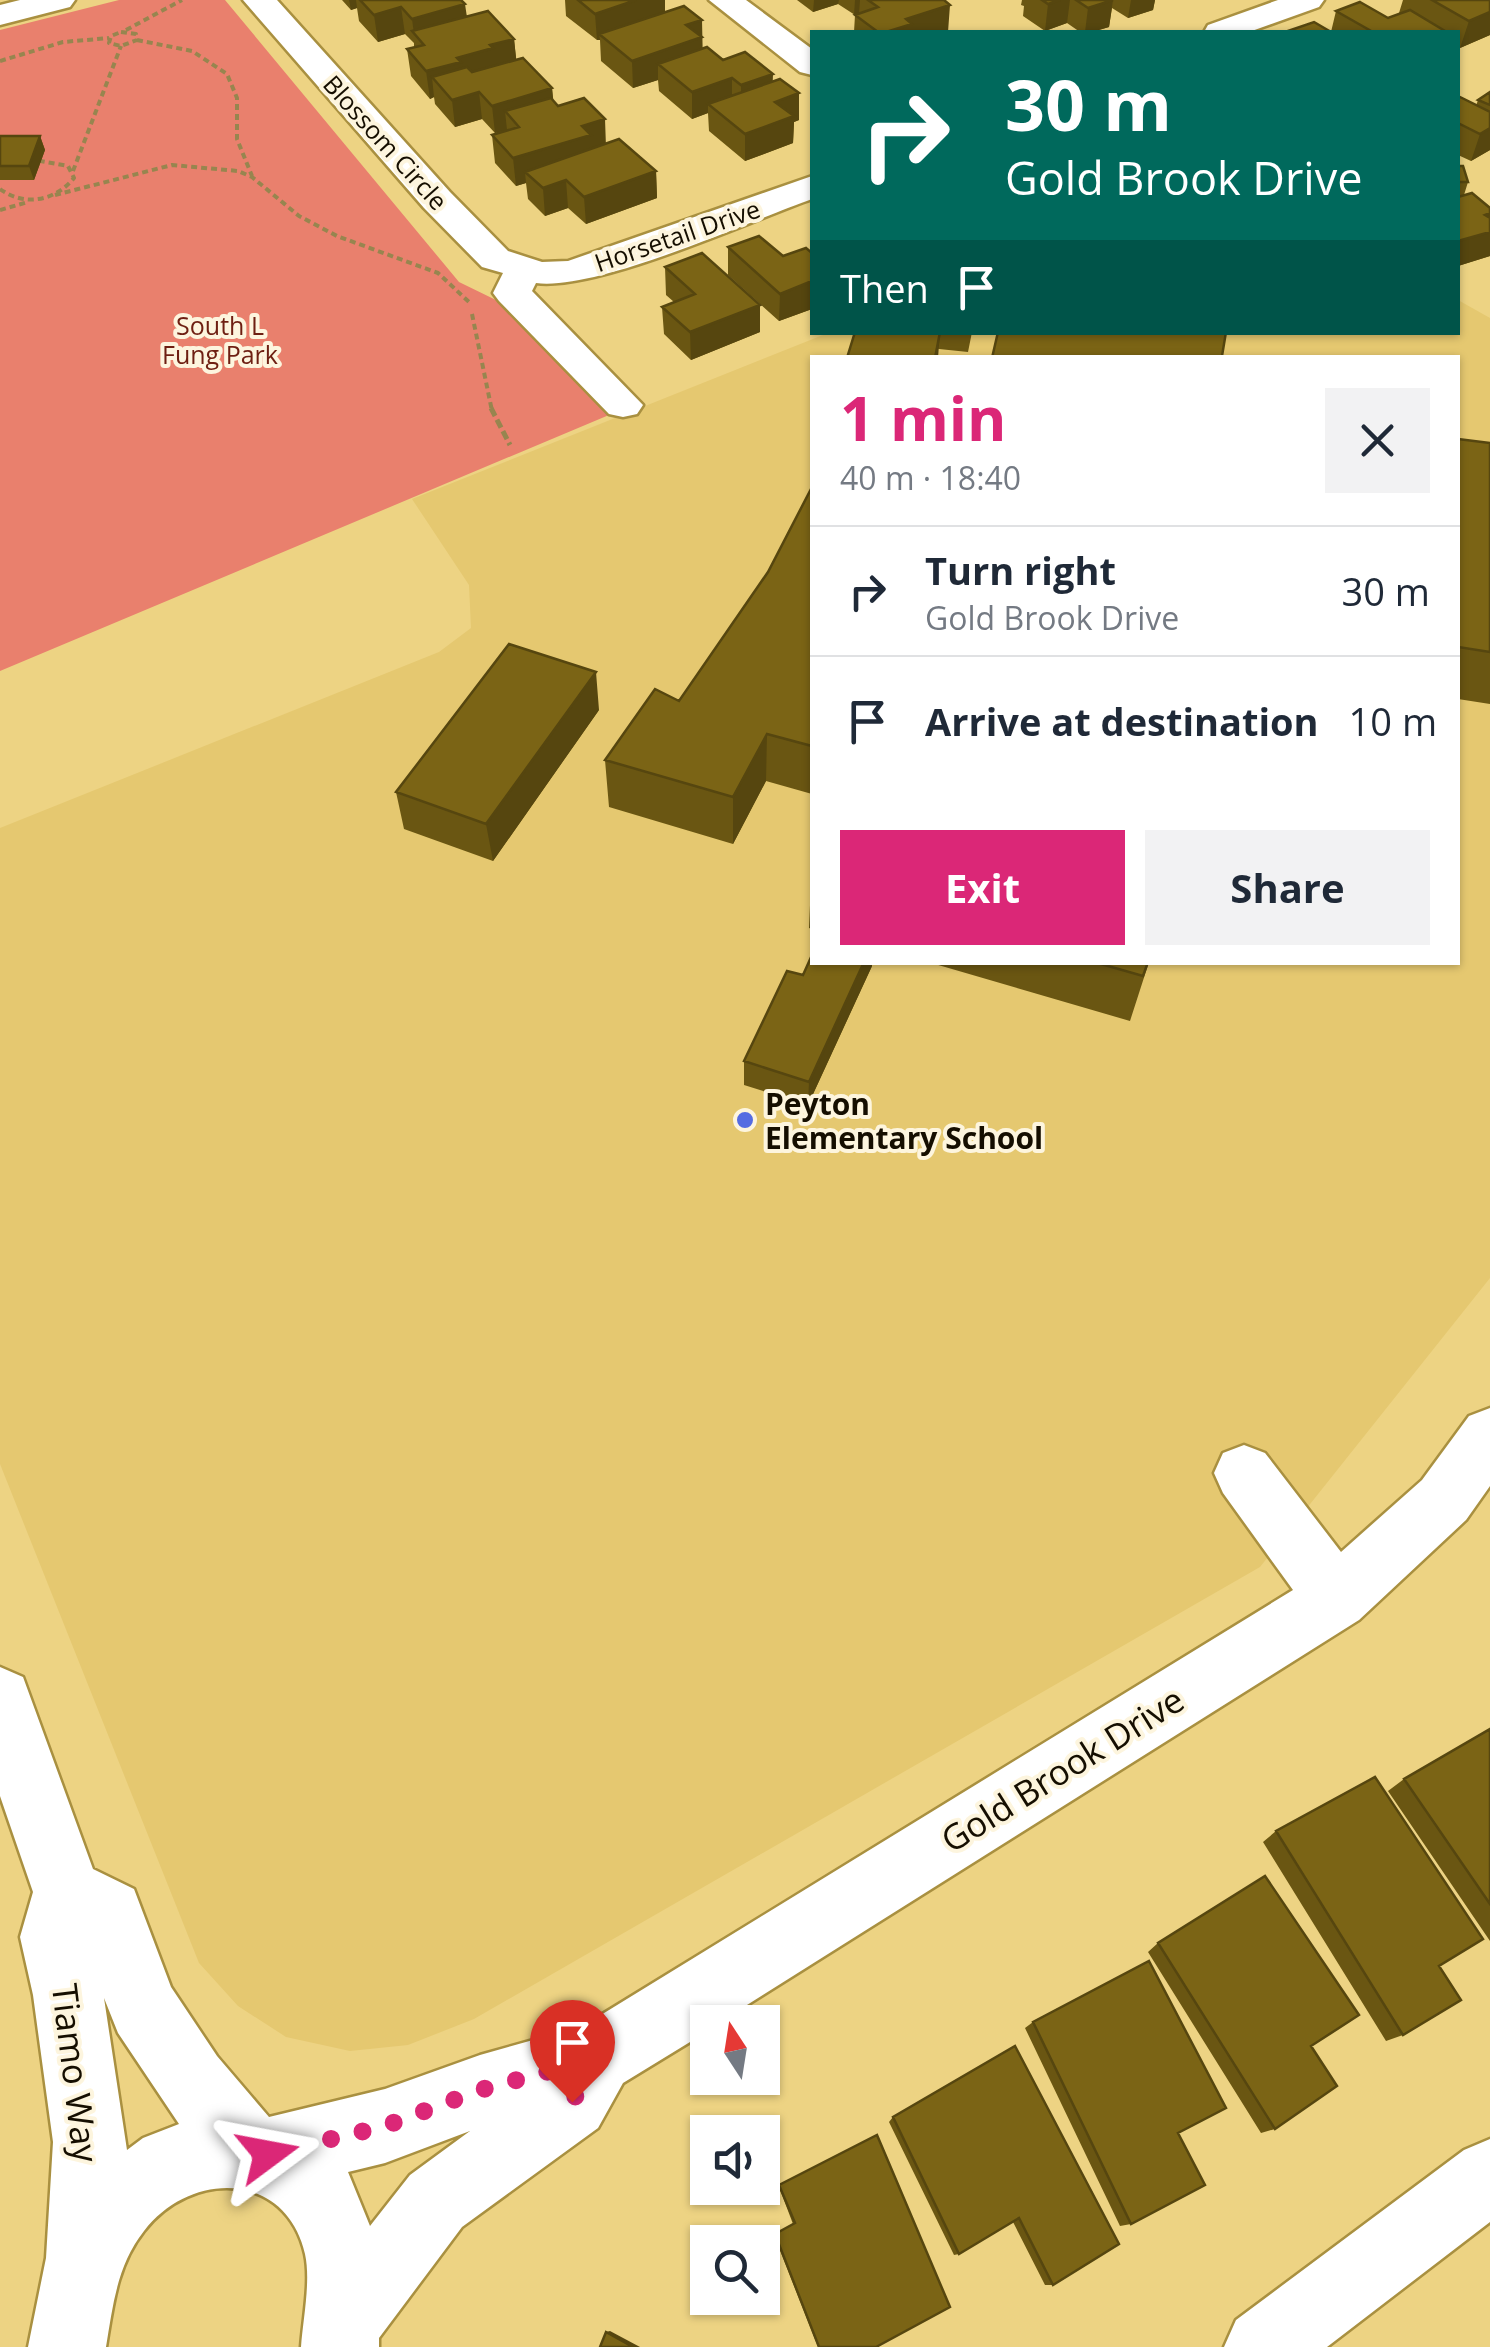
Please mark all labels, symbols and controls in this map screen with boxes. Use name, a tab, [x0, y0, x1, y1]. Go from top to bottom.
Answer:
text: 30 m	[1005, 56, 1172, 152]
street label: Blossom Circle	[316, 67, 456, 217]
icon: right	[840, 70, 970, 200]
text: Gold Brook Drive	[1005, 147, 1362, 208]
street label: Horsetail Drive	[590, 191, 764, 279]
icon: arrive	[949, 260, 1004, 315]
text: Then	[840, 262, 929, 314]
park label: South L Fung Park	[162, 308, 278, 371]
text: 1 min	[840, 377, 1007, 459]
button: close	[1325, 388, 1430, 493]
text: 40 m · 18:40	[840, 456, 1021, 499]
text: Turn right	[925, 544, 1116, 596]
icon: right	[840, 564, 895, 619]
text: 30 m	[1341, 565, 1430, 617]
text: Gold Brook Drive	[925, 596, 1179, 639]
icon: arrive	[840, 694, 895, 749]
text: Arrive at destination	[925, 695, 1319, 747]
text: 10 m	[1349, 695, 1437, 747]
button: Exit	[840, 830, 1125, 945]
button: Share	[1145, 830, 1430, 945]
place label: Peyton Elementary School	[765, 1083, 1043, 1158]
marker: Peyton Elementary School	[734, 1109, 756, 1131]
street label: Gold Brook Drive	[932, 1675, 1192, 1863]
street label: Tiamo Way	[42, 1981, 110, 2165]
pin	[530, 2000, 615, 2103]
north arrow	[690, 2005, 780, 2095]
map controls	[690, 2005, 780, 2315]
icon: arrive	[545, 2015, 600, 2070]
position arrow	[216, 2102, 320, 2206]
button: sound	[690, 2115, 780, 2205]
button: search	[690, 2225, 780, 2315]

